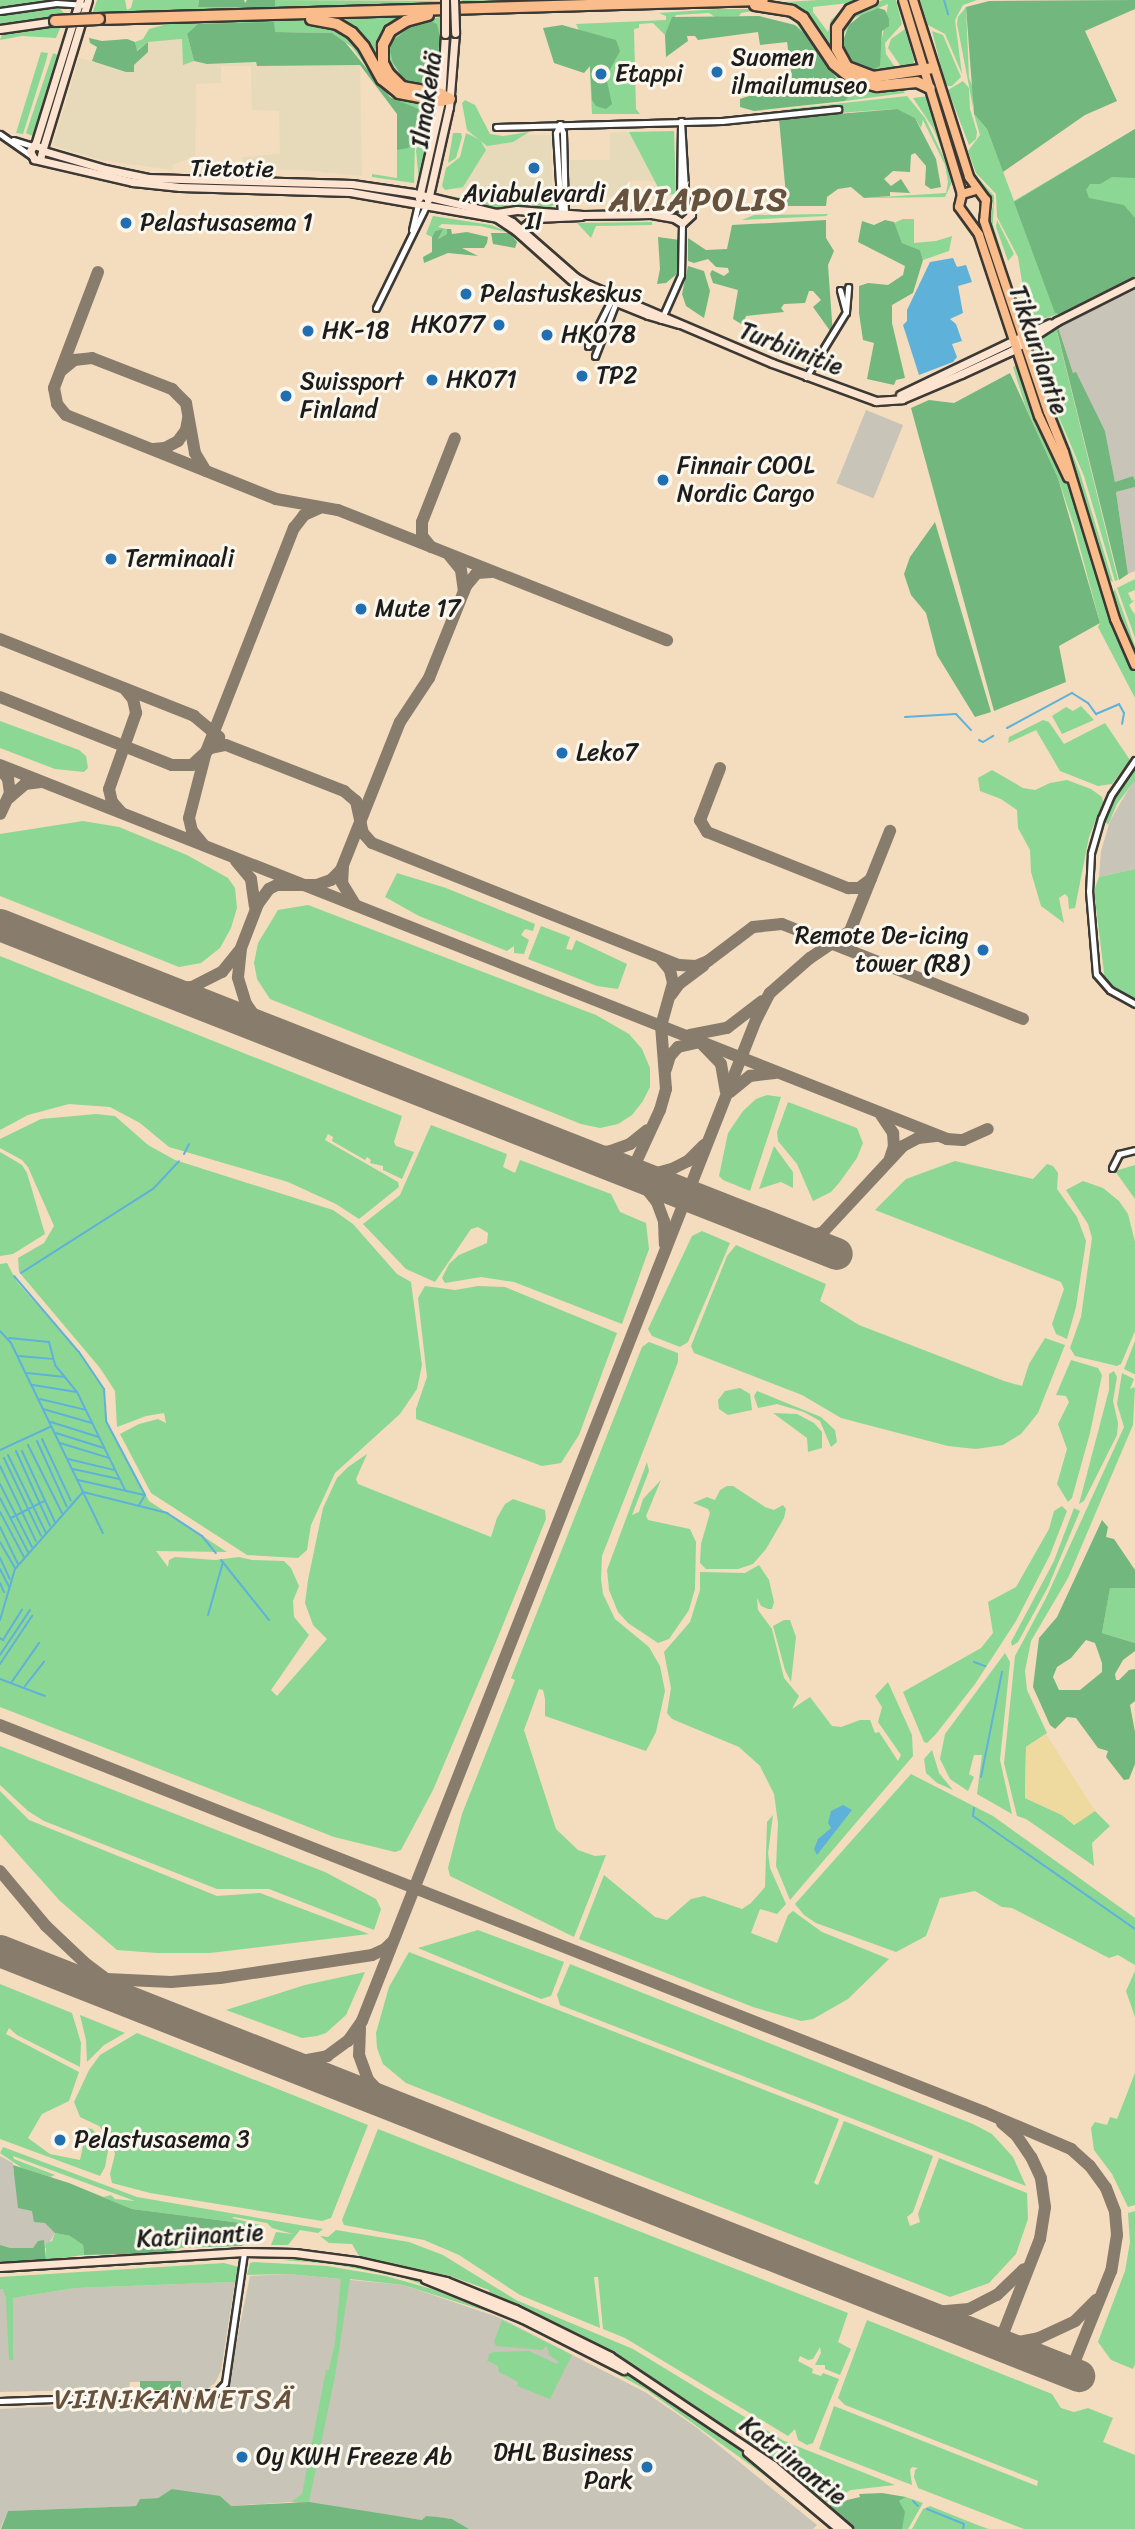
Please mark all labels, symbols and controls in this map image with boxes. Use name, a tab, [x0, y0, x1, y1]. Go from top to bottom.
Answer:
place label: Suomen ilmailumuseo	[731, 44, 867, 100]
street label: Ilmakehä	[406, 50, 448, 150]
place label: Etappi	[615, 60, 683, 88]
marker: Suomen ilmailumuseo	[709, 64, 725, 80]
marker: Etappi	[593, 66, 609, 82]
street label: Tietotie	[190, 154, 274, 184]
marker: Aviabulevardi II	[526, 160, 542, 176]
place label: Aviabulevardi II	[463, 180, 605, 236]
district label: AVIAPOLIS	[614, 181, 784, 219]
place label: Pelastusasema 1	[140, 209, 313, 237]
marker: Pelastusasema 1	[118, 215, 134, 231]
place label: Pelastuskeskus	[480, 280, 642, 308]
street label: Tikkurilantie	[1002, 282, 1074, 418]
marker: Pelastuskeskus	[458, 286, 474, 302]
place label: HK077	[411, 311, 485, 339]
street label: Turbiinitie	[735, 316, 847, 382]
place label: HK-18	[322, 317, 389, 345]
marker: HK077	[491, 317, 507, 333]
place label: HK078	[561, 321, 636, 349]
marker: HK-18	[300, 323, 316, 339]
marker: HK078	[539, 327, 555, 343]
place label: TP2	[596, 362, 637, 390]
place label: HK071	[446, 366, 517, 394]
place label: Swissport Finland	[300, 368, 404, 424]
marker: TP2	[574, 368, 590, 384]
marker: HK071	[424, 372, 440, 388]
marker: Swissport Finland	[278, 388, 294, 404]
place label: Finnair COOL Nordic Cargo	[677, 452, 814, 508]
marker: Finnair COOL Nordic Cargo	[655, 472, 671, 488]
place label: Terminaali	[125, 545, 234, 573]
marker: Terminaali	[103, 551, 119, 567]
place label: Mute 17	[375, 595, 461, 623]
marker: Mute 17	[353, 601, 369, 617]
place label: Leko7	[576, 739, 638, 767]
marker: Leko7	[554, 745, 570, 761]
place label: Remote De-icing tower (R8)	[795, 922, 969, 978]
marker: Remote De-icing tower (R8)	[975, 942, 991, 958]
place label: Pelastusasema 3	[74, 2126, 250, 2154]
marker: Pelastusasema 3	[52, 2132, 68, 2148]
street label: Katriinantie	[136, 2218, 264, 2254]
district label: VIINIKANMETSÄ	[58, 2382, 290, 2416]
street label: Katriinantie	[734, 2411, 852, 2511]
place label: DHL Business Park	[493, 2439, 633, 2495]
place label: Oy KWH Freeze Ab	[256, 2443, 453, 2471]
marker: Oy KWH Freeze Ab	[234, 2449, 250, 2465]
marker: DHL Business Park	[639, 2459, 655, 2475]

